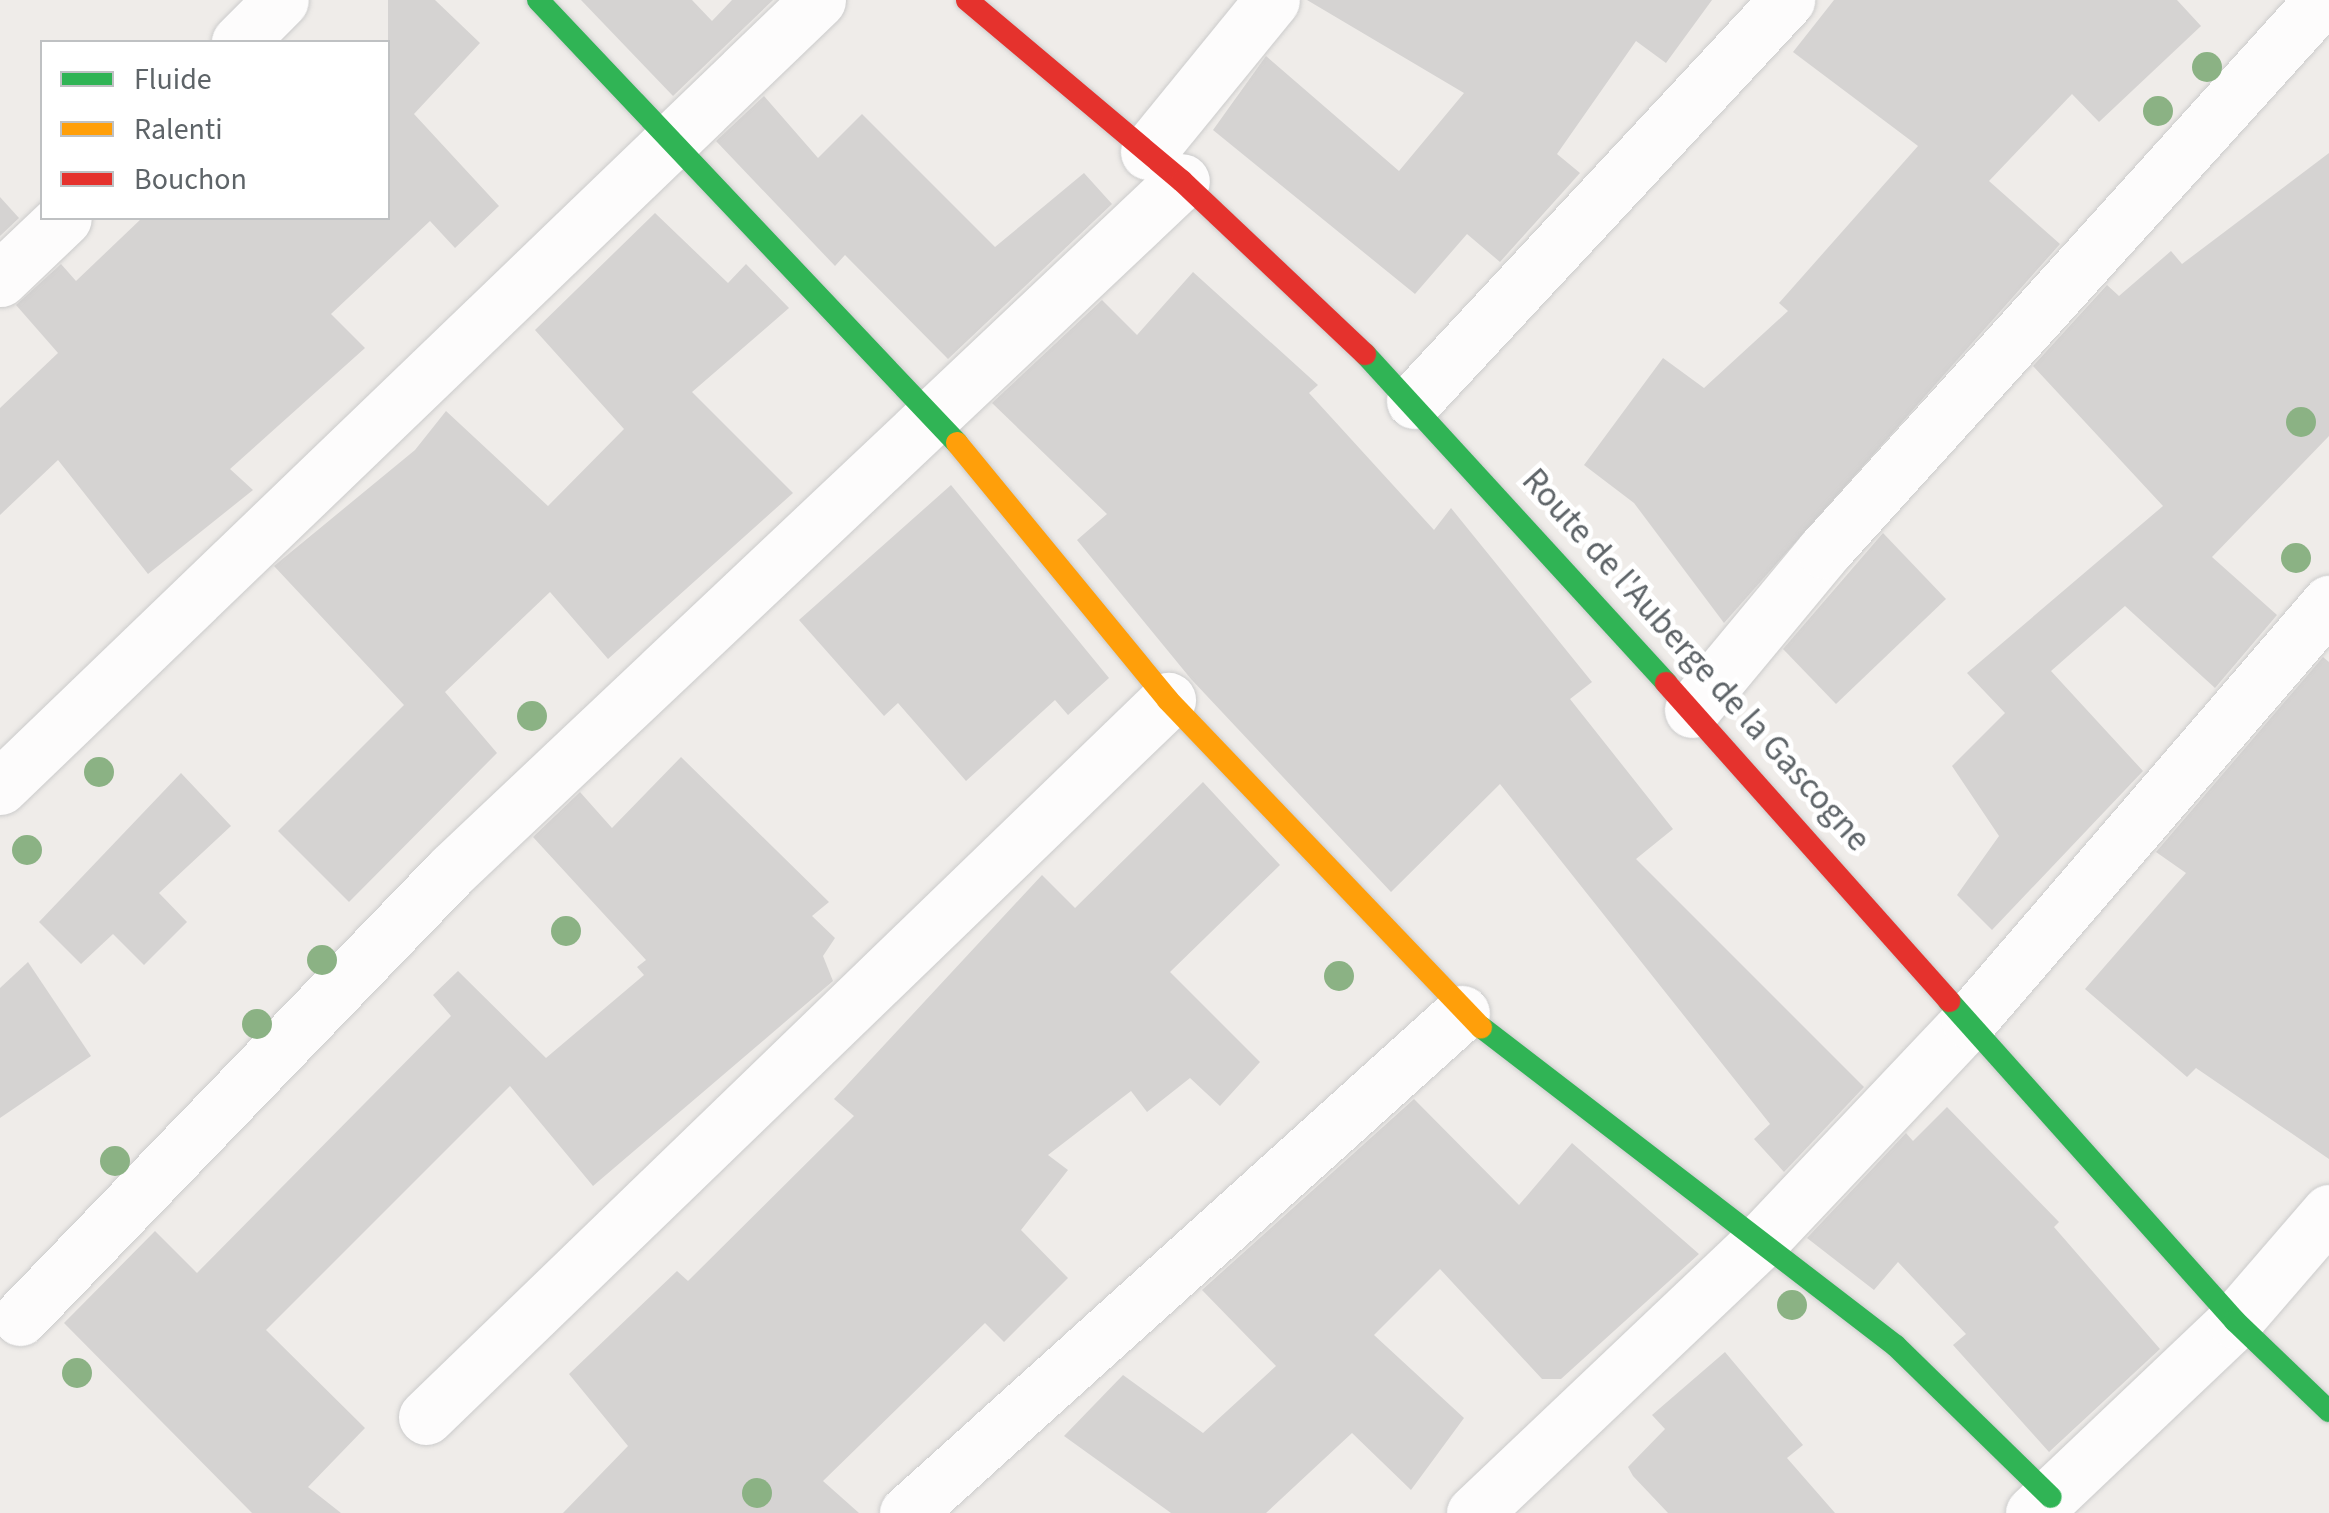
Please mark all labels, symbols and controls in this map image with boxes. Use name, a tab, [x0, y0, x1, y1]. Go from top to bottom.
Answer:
legend	[40, 40, 390, 220]
text: Fluide	[134, 58, 212, 101]
text: Ralenti	[134, 108, 223, 151]
text: Bouchon	[134, 158, 247, 201]
street label: Route de l'Auberge de la Gascogne	[1513, 460, 1879, 860]

